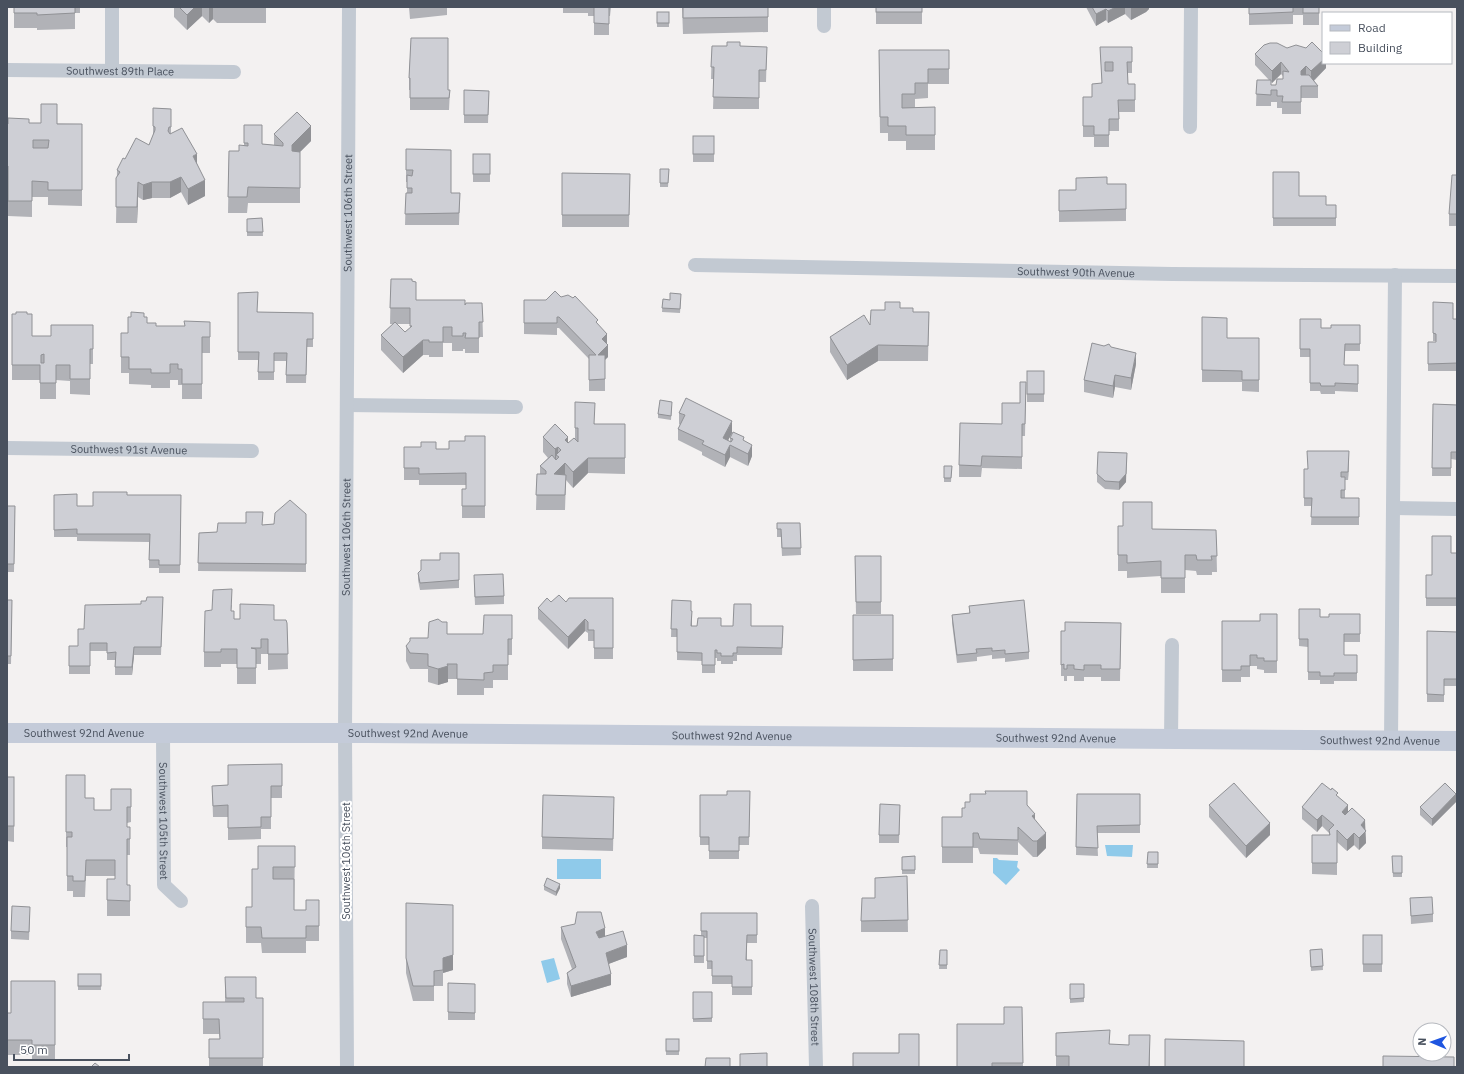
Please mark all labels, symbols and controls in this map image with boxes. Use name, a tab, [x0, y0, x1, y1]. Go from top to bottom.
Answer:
legend	[1322, 12, 1452, 64]
text: Road	[1358, 20, 1386, 35]
text: Building	[1358, 40, 1403, 55]
street label: Southwest 89th Place	[66, 64, 174, 78]
street label: Southwest 106th Street	[341, 154, 355, 272]
street label: Southwest 90th Avenue	[1017, 264, 1135, 280]
street label: Southwest 91st Avenue	[70, 442, 188, 457]
street label: Southwest 106th Street	[339, 478, 353, 596]
street label: Southwest 92nd Avenue	[24, 726, 144, 740]
street label: Southwest 92nd Avenue	[348, 726, 468, 741]
street label: Southwest 92nd Avenue	[672, 728, 792, 743]
street label: Southwest 92nd Avenue	[996, 731, 1116, 745]
street label: Southwest 92nd Avenue	[1320, 733, 1440, 748]
street label: Southwest 105th Street	[156, 762, 171, 880]
street label: Southwest 106th Street	[339, 802, 353, 920]
street label: Southwest 108th Street	[806, 928, 822, 1046]
north arrow	[1412, 1022, 1452, 1062]
scale bar	[14, 1036, 129, 1062]
text: N	[1415, 1037, 1429, 1046]
text: 50 m	[20, 1042, 48, 1057]

